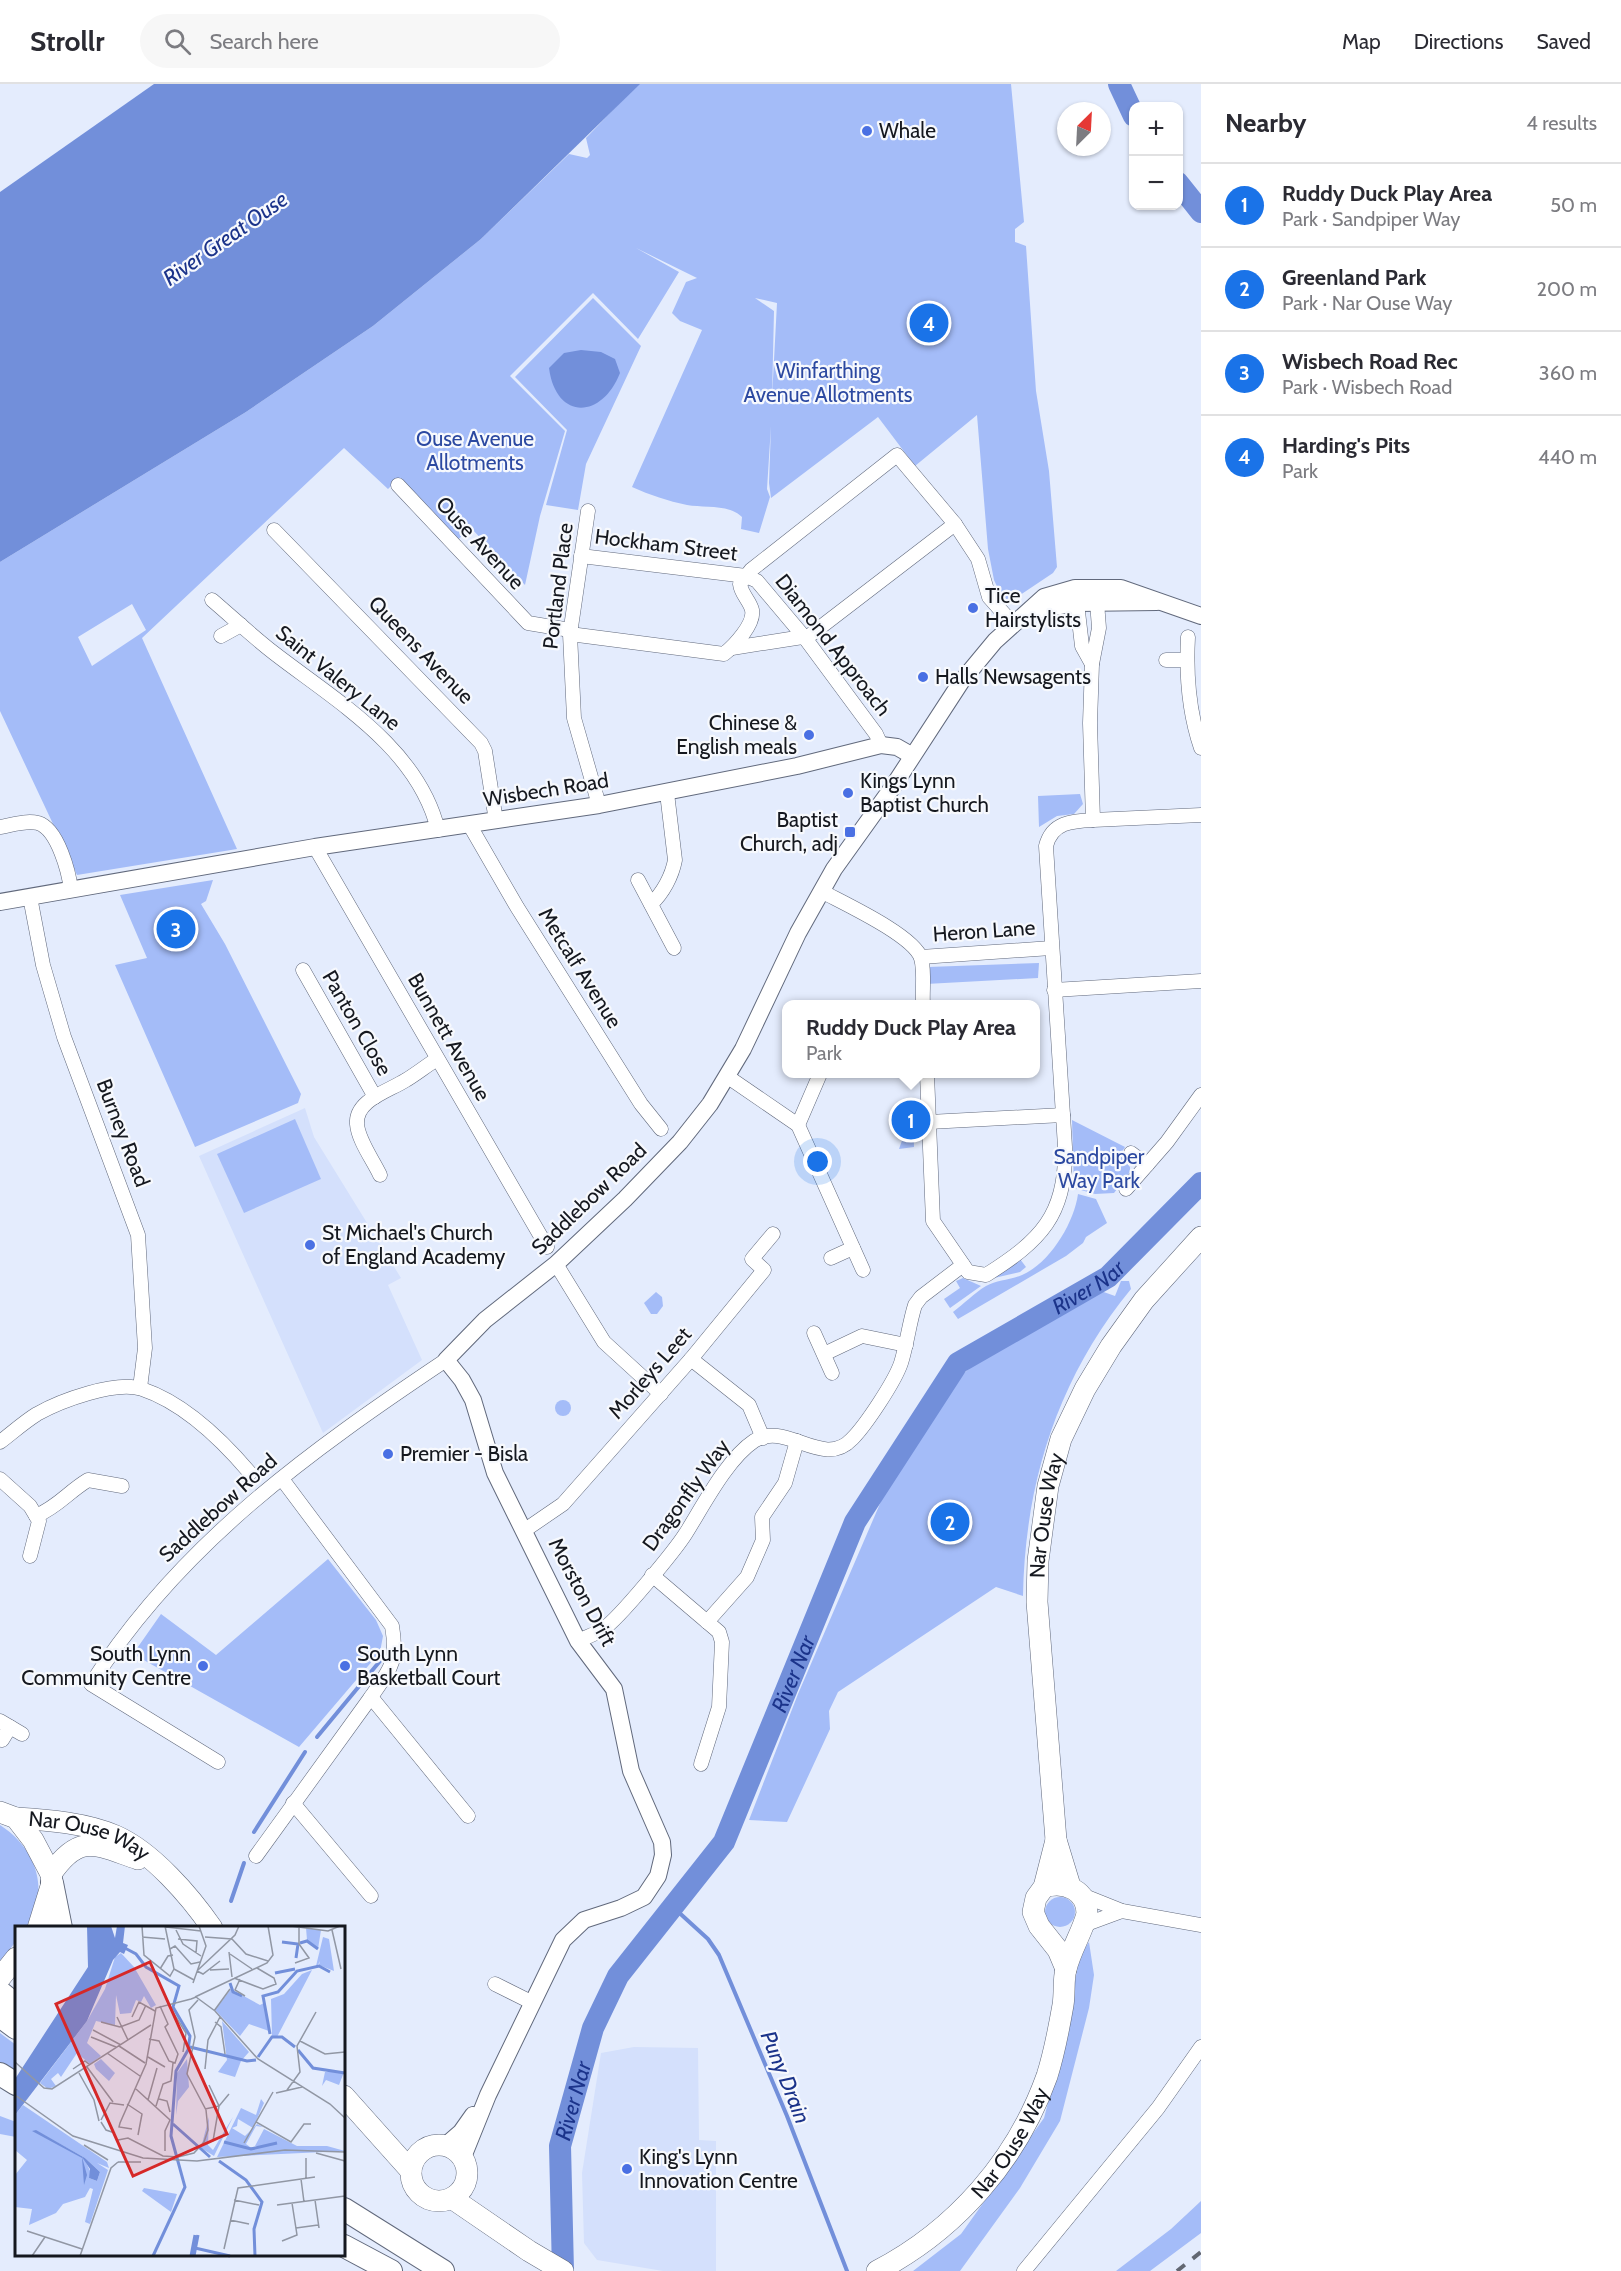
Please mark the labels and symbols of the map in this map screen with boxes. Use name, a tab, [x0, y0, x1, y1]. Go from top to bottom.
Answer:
north arrow	[1057, 102, 1111, 156]
place label: Whale	[879, 118, 936, 143]
marker: Whale	[860, 124, 874, 138]
water label: River Great Ouse	[158, 185, 293, 291]
pin: 4	[910, 300, 948, 346]
park label: Winfarthing Avenue Allotments	[744, 358, 913, 407]
park label: Ouse Avenue Allotments	[416, 426, 534, 475]
street label: Ouse Avenue	[431, 491, 530, 594]
street label: Portland Place	[537, 521, 578, 651]
street label: Hockham Street	[593, 523, 739, 566]
street label: Diamond Approach	[770, 569, 896, 721]
place label: Tice Hairstylists	[985, 583, 1081, 632]
street label: Queens Avenue	[364, 590, 479, 709]
marker: Tice Hairstylists	[966, 601, 980, 615]
street label: Saint Valery Lane	[271, 620, 406, 736]
place label: Halls Newsagents	[935, 664, 1091, 689]
marker: Halls Newsagents	[916, 670, 930, 684]
place label: Chinese & English meals	[676, 710, 797, 759]
marker: Chinese & English meals	[802, 728, 816, 742]
street label: Wisbech Road	[481, 767, 610, 812]
place label: Kings Lynn Baptist Church	[860, 768, 989, 817]
marker: Kings Lynn Baptist Church	[841, 786, 855, 800]
place label: Baptist Church, adj	[740, 807, 838, 857]
marker: Baptist Church, adj	[843, 825, 857, 839]
street label: Metcalf Avenue	[533, 903, 628, 1033]
pin: 3	[156, 906, 195, 952]
street label: Heron Lane	[932, 914, 1036, 947]
street label: Panton Close	[317, 966, 398, 1080]
street label: Bunnett Avenue	[403, 969, 496, 1105]
street label: Burney Road	[91, 1075, 155, 1190]
pin: 1	[892, 1098, 930, 1142]
street label: Saddlebow Road	[526, 1138, 651, 1260]
park label: Sandpiper Way Park	[1054, 1144, 1145, 1193]
your location	[803, 1147, 832, 1176]
place label: St Michael's Church of England Academy	[322, 1220, 506, 1269]
marker: St Michael's Church of England Academy	[303, 1238, 317, 1252]
water label: River Nar	[1047, 1254, 1132, 1320]
street label: Morleys Leet	[603, 1322, 696, 1424]
street label: Dragonfly Way	[637, 1434, 735, 1555]
place label: Premier - Bisla	[400, 1441, 528, 1466]
marker: Premier - Bisla	[381, 1447, 395, 1461]
street label: Saddlebow Road	[154, 1448, 282, 1567]
street label: Nar Ouse Way	[1025, 1450, 1069, 1578]
pin: 2	[930, 1500, 970, 1544]
street label: Morston Drift	[543, 1533, 621, 1650]
water label: River Nar	[766, 1630, 822, 1716]
place label: South Lynn Community Centre	[21, 1641, 191, 1690]
place label: South Lynn Basketball Court	[357, 1641, 500, 1690]
marker: South Lynn Community Centre	[196, 1659, 210, 1673]
marker: South Lynn Basketball Court	[338, 1659, 352, 1673]
street label: Nar Ouse Way	[28, 1806, 156, 1866]
inset map	[15, 1926, 345, 2256]
water label: Puny Drain	[755, 2027, 816, 2127]
water label: River Nar	[549, 2057, 597, 2143]
street label: Nar Ouse Way	[966, 2083, 1054, 2203]
place label: King's Lynn Innovation Centre	[639, 2144, 798, 2193]
marker: King's Lynn Innovation Centre	[620, 2162, 634, 2176]

